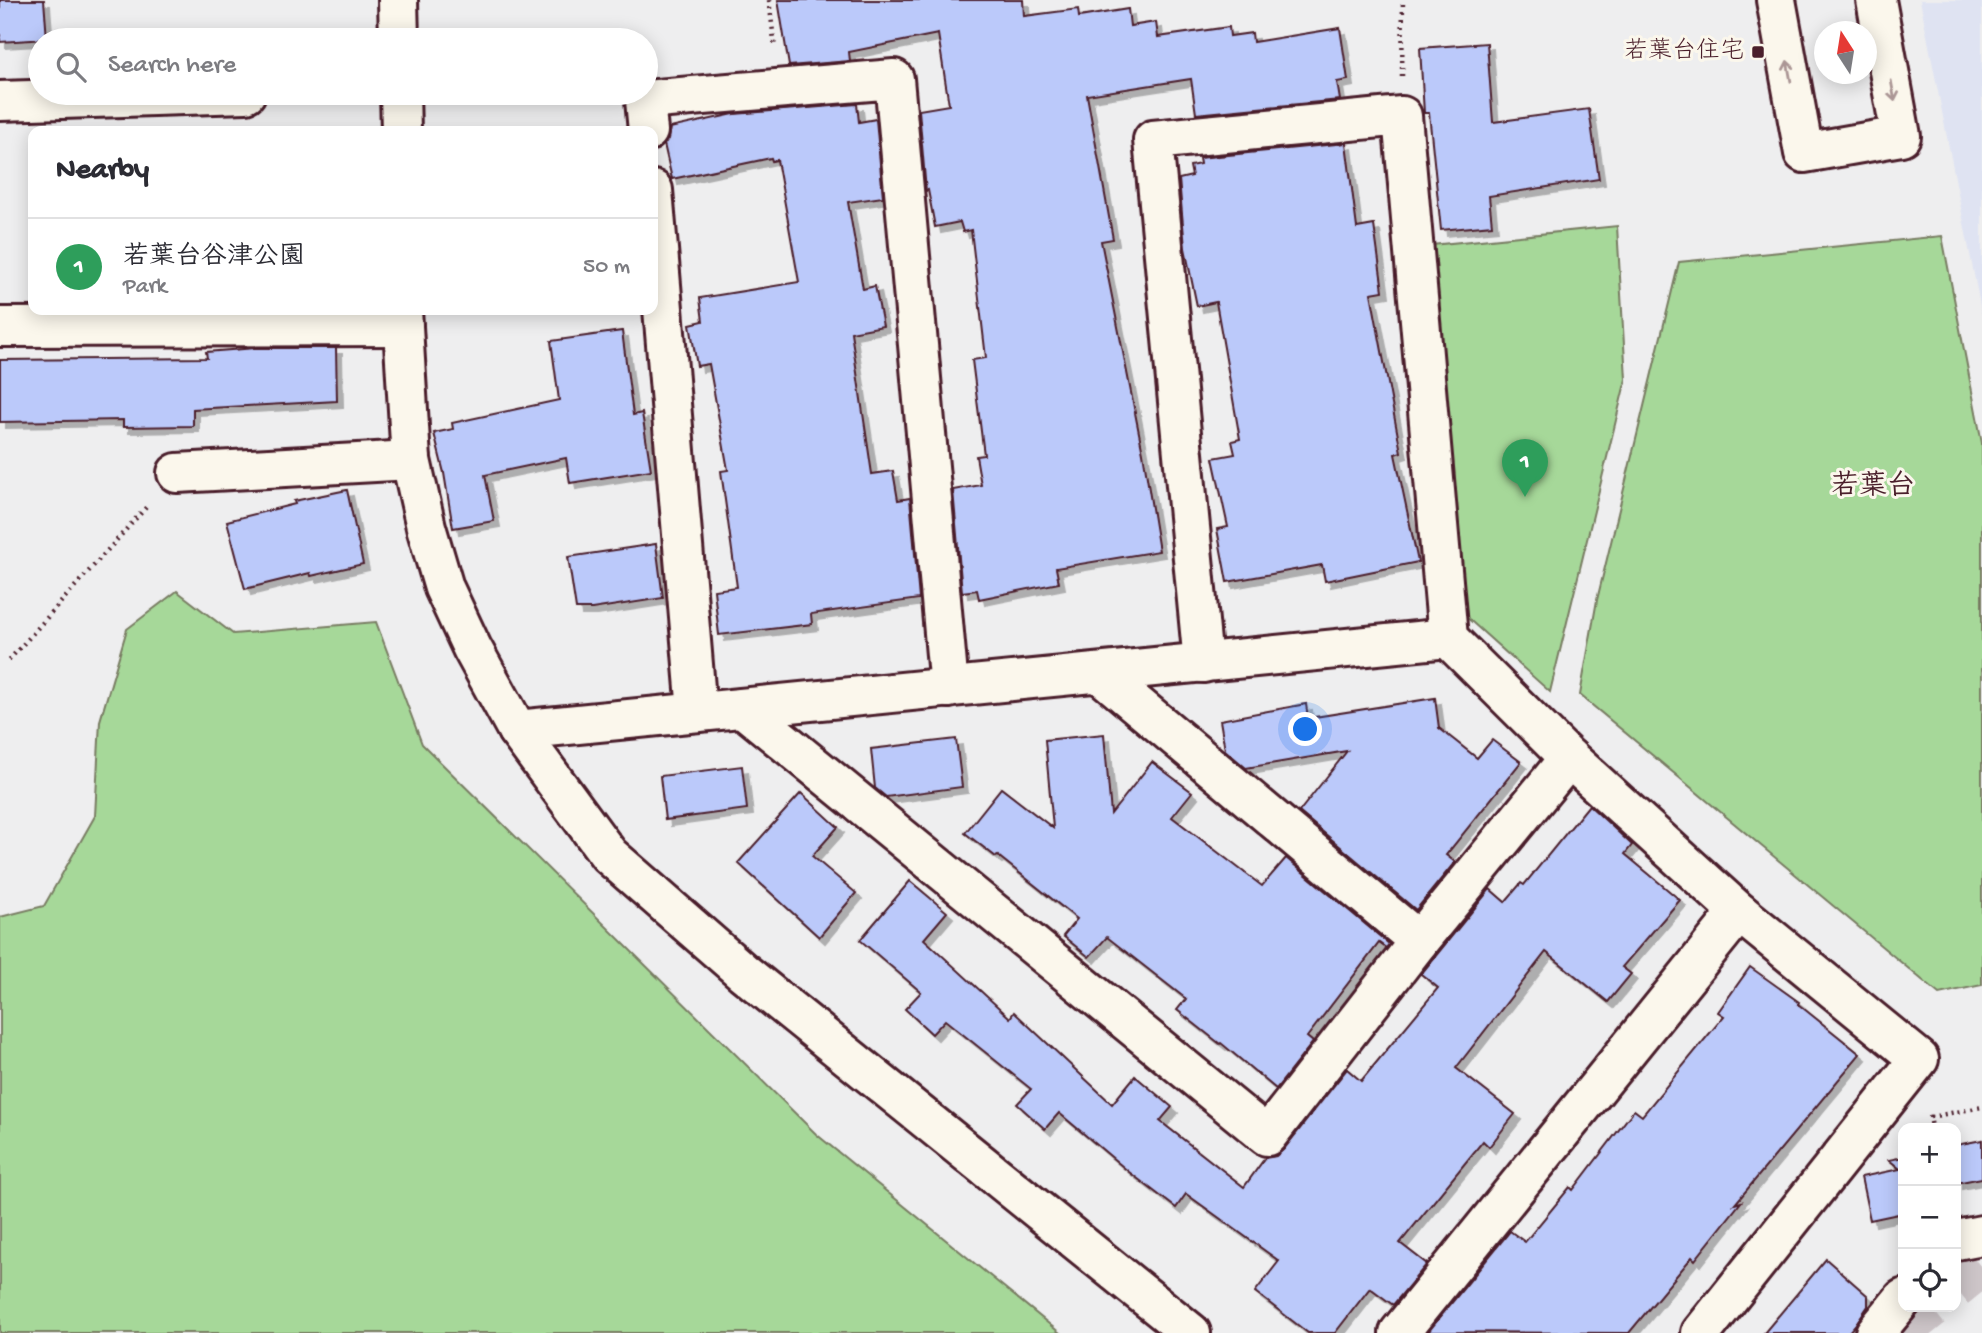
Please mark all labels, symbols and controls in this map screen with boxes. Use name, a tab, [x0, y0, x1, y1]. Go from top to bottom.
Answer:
north arrow	[1814, 21, 1877, 84]
search box	[28, 28, 658, 105]
place label: 若葉台住宅	[1624, 37, 1744, 67]
marker: 若葉台住宅	[1750, 44, 1766, 60]
icon: search	[52, 48, 90, 86]
text: Search here	[108, 51, 236, 82]
one-way arrow	[1782, 60, 1795, 83]
one-way arrow	[1887, 79, 1900, 102]
text: Nearby	[56, 154, 149, 189]
text: 若葉台谷津公園	[123, 243, 305, 274]
text: 1	[74, 254, 84, 281]
text: 50 m	[583, 254, 630, 281]
text: Park	[123, 274, 167, 301]
pin: 1	[1502, 439, 1548, 497]
district label: 若葉台	[1831, 470, 1915, 504]
your location	[1288, 712, 1322, 746]
map controls	[1898, 1123, 1961, 1312]
button: +	[1898, 1123, 1961, 1186]
button: −	[1898, 1186, 1961, 1249]
button: locate	[1898, 1249, 1961, 1312]

